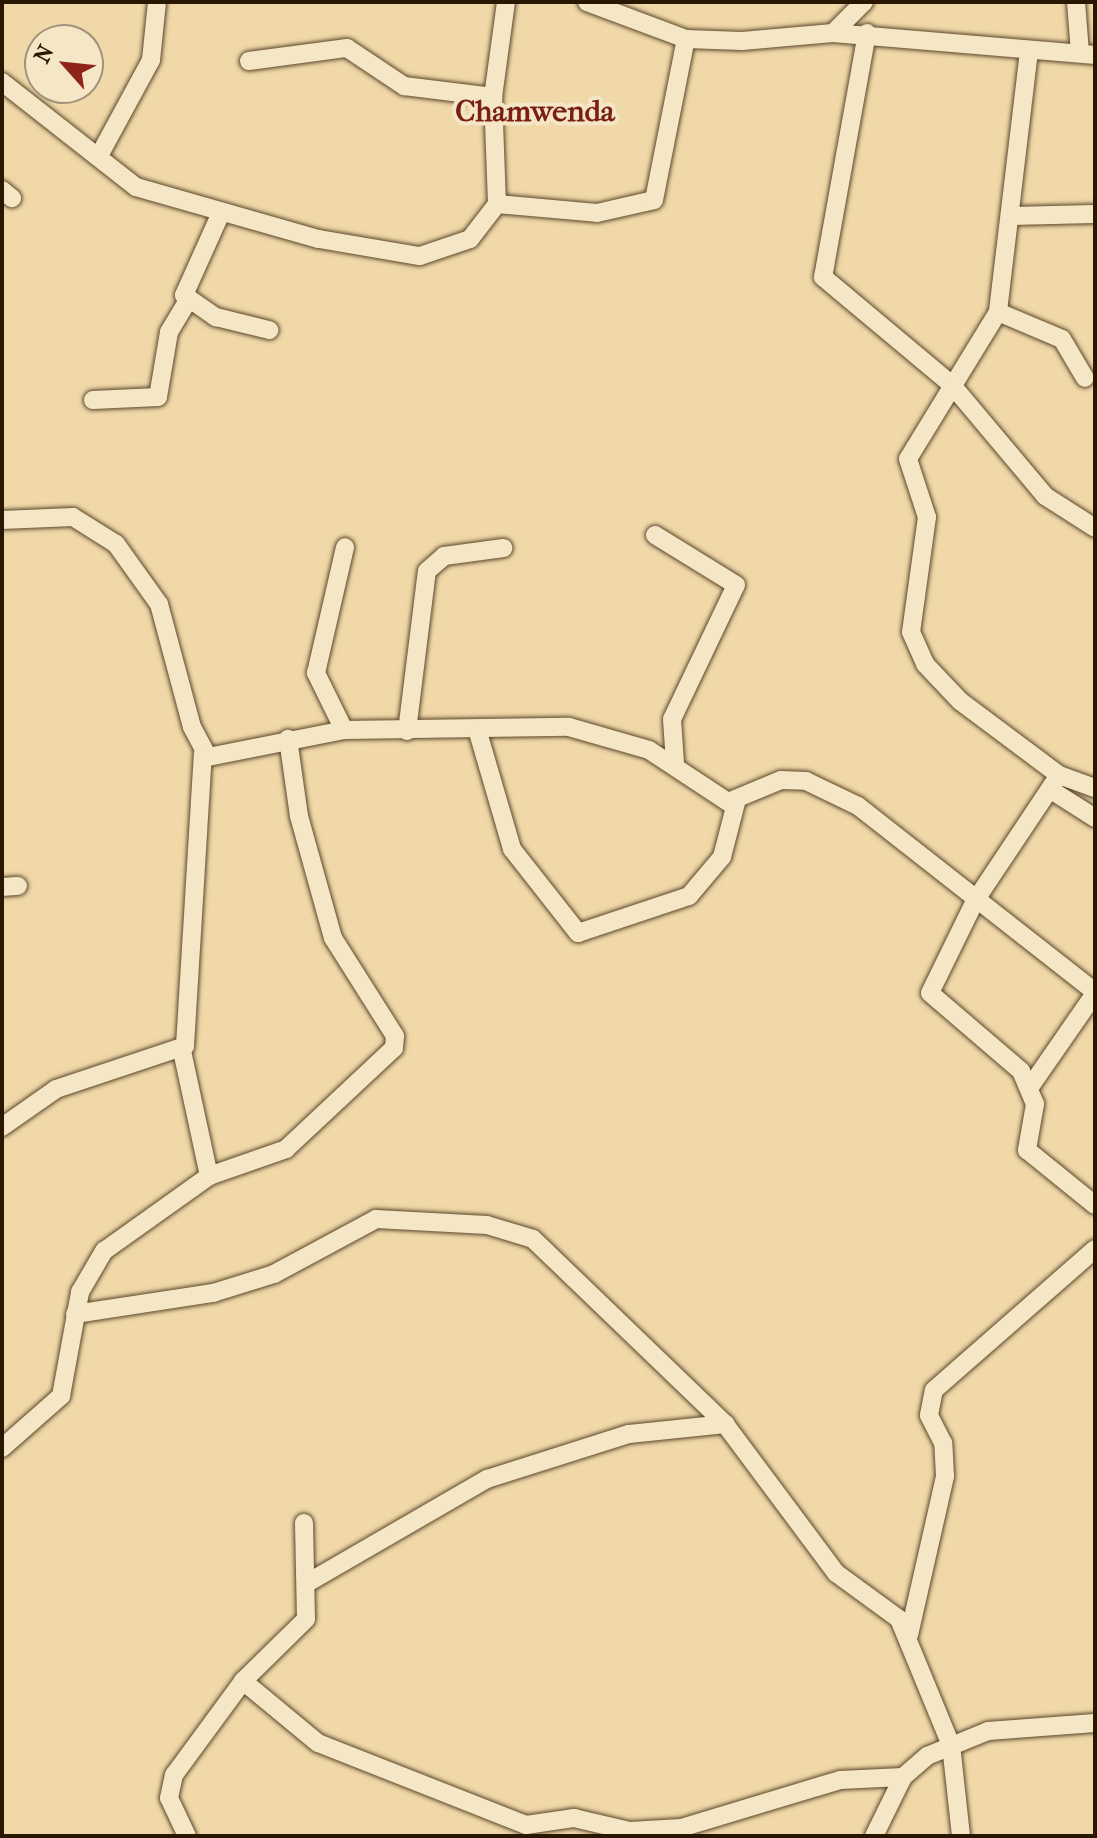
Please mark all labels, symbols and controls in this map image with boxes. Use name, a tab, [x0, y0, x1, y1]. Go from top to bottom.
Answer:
north arrow	[24, 24, 104, 104]
text: N	[29, 41, 60, 67]
district label: Chamwenda	[455, 94, 615, 130]

